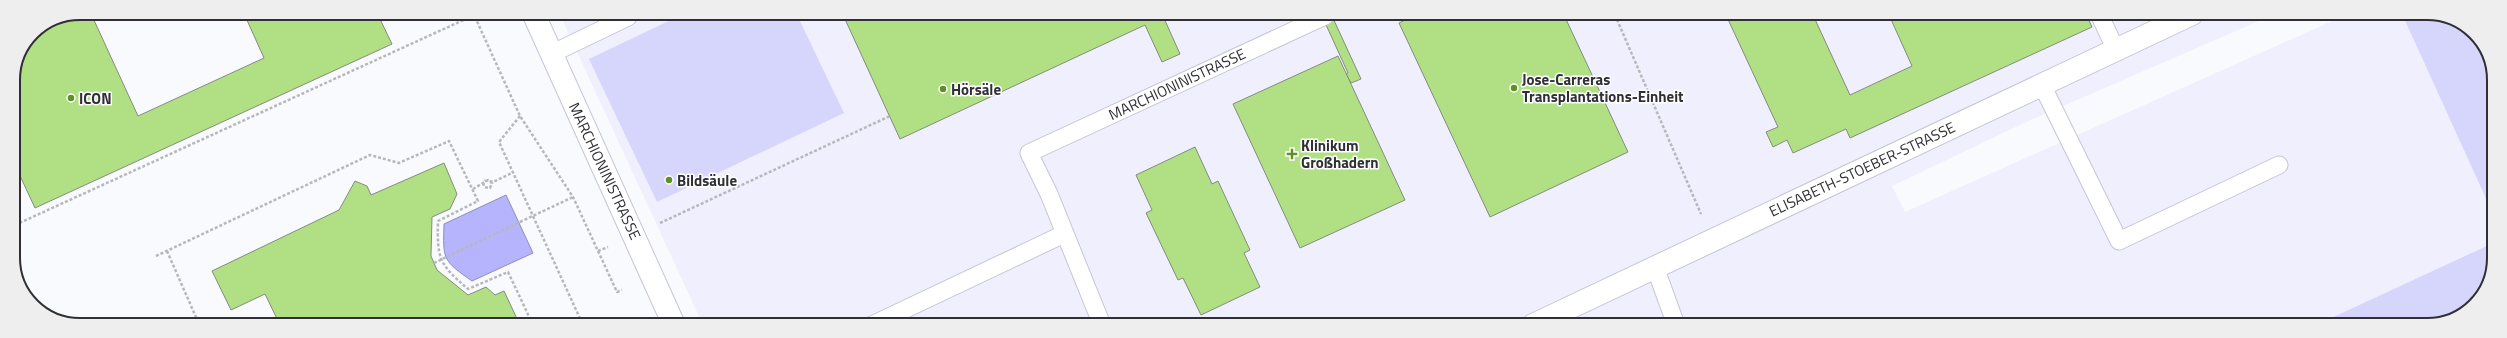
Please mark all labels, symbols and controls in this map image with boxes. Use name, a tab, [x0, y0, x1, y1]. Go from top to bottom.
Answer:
street label: MARCHIONINISTRASSE	[1105, 42, 1249, 126]
place label: Jose-Carreras Transplantations-Einheit	[1522, 68, 1684, 108]
place label: Hörsäle	[951, 78, 1001, 101]
marker: Jose-Carreras Transplantations-Einheit	[1509, 83, 1519, 93]
marker: Hörsäle	[938, 84, 948, 94]
place label: ICON	[79, 87, 112, 110]
marker: ICON	[66, 93, 76, 103]
street label: MARCHIONINISTRASSE	[563, 99, 647, 243]
street label: ELISABETH-STOEBER-STRASSE	[1765, 116, 1959, 222]
place label: Klinikum Großhadern	[1301, 134, 1379, 174]
marker: Klinikum Großhadern	[1286, 148, 1298, 160]
place label: Bildsäule	[677, 169, 737, 192]
marker: Bildsäule	[664, 175, 674, 185]

